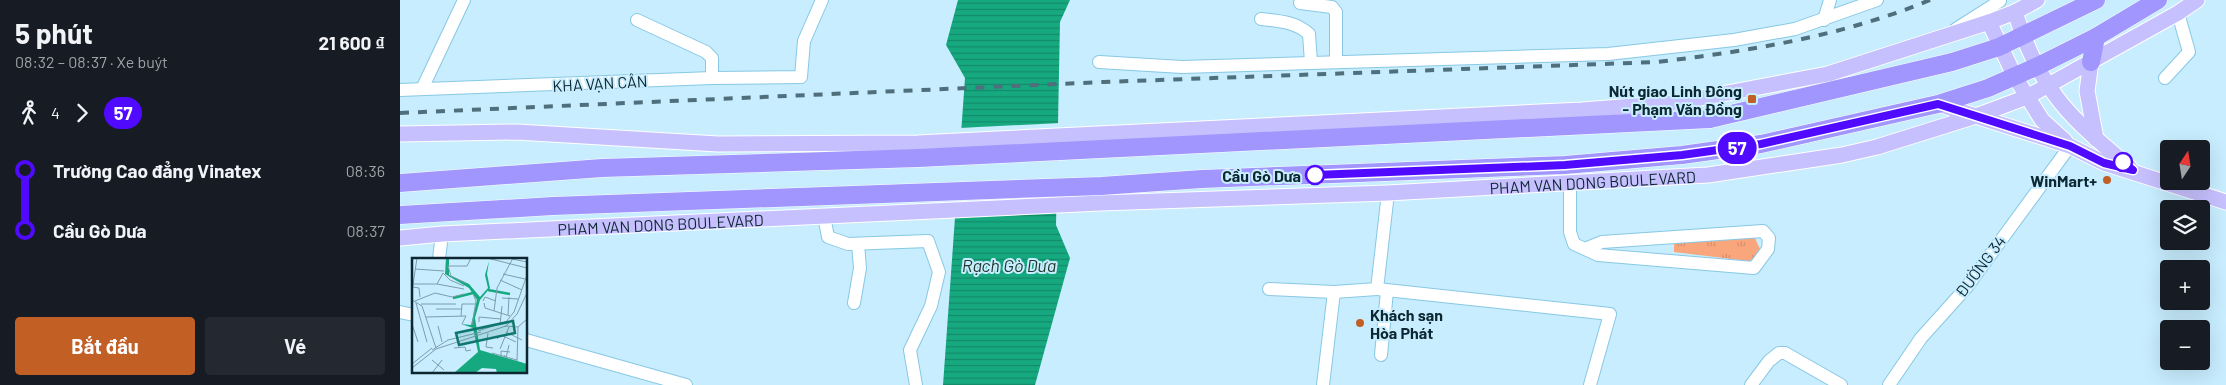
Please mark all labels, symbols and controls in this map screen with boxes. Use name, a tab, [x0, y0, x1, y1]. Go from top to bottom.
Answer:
text: 5 phút	[15, 16, 93, 50]
text: 21 600 ₫	[319, 31, 385, 54]
text: 08:32 – 08:37 · Xe buýt	[15, 52, 168, 71]
street label: KHA VẠN CÂN	[552, 71, 648, 95]
place label: Nút giao Linh Đông - Phạm Văn Đồng	[1609, 81, 1742, 118]
marker: Nút giao Linh Đông - Phạm Văn Đồng	[1746, 93, 1758, 105]
icon: walk	[15, 99, 43, 127]
icon: forward	[68, 99, 96, 127]
text: 57	[114, 102, 132, 124]
text: 4	[51, 103, 60, 122]
line badge: 57	[1714, 132, 1760, 164]
text: 57	[1728, 137, 1746, 159]
north arrow	[2160, 140, 2210, 190]
map controls	[2160, 140, 2210, 370]
unlabelled marker	[2113, 152, 2133, 172]
text: Trường Cao đẳng Vinatex	[53, 159, 261, 182]
text: 08:36	[346, 161, 385, 180]
marker: Cầu Gò Dưa	[1305, 165, 1325, 185]
place label: Cầu Gò Dưa	[1222, 166, 1301, 185]
street label: PHAM VAN DONG BOULEVARD	[1489, 166, 1696, 197]
place label: WinMart+	[2030, 171, 2097, 190]
marker: WinMart+	[2101, 174, 2113, 186]
button: layers	[2160, 200, 2210, 250]
street label: PHAM VAN DONG BOULEVARD	[557, 209, 764, 238]
text: Cầu Gò Dưa	[53, 219, 147, 242]
text: 08:37	[346, 221, 385, 240]
street label: ĐƯỜNG 34	[1951, 232, 2009, 300]
water label: Rạch Gò Dưa	[962, 254, 1056, 276]
inset map	[412, 258, 528, 372]
button: +	[2160, 260, 2210, 310]
place label: Khách sạn Hòa Phát	[1370, 305, 1443, 342]
button: Bắt đầu	[15, 317, 195, 375]
button: Vé	[205, 317, 385, 375]
marker: Khách sạn Hòa Phát	[1354, 317, 1366, 329]
button: −	[2160, 320, 2210, 370]

